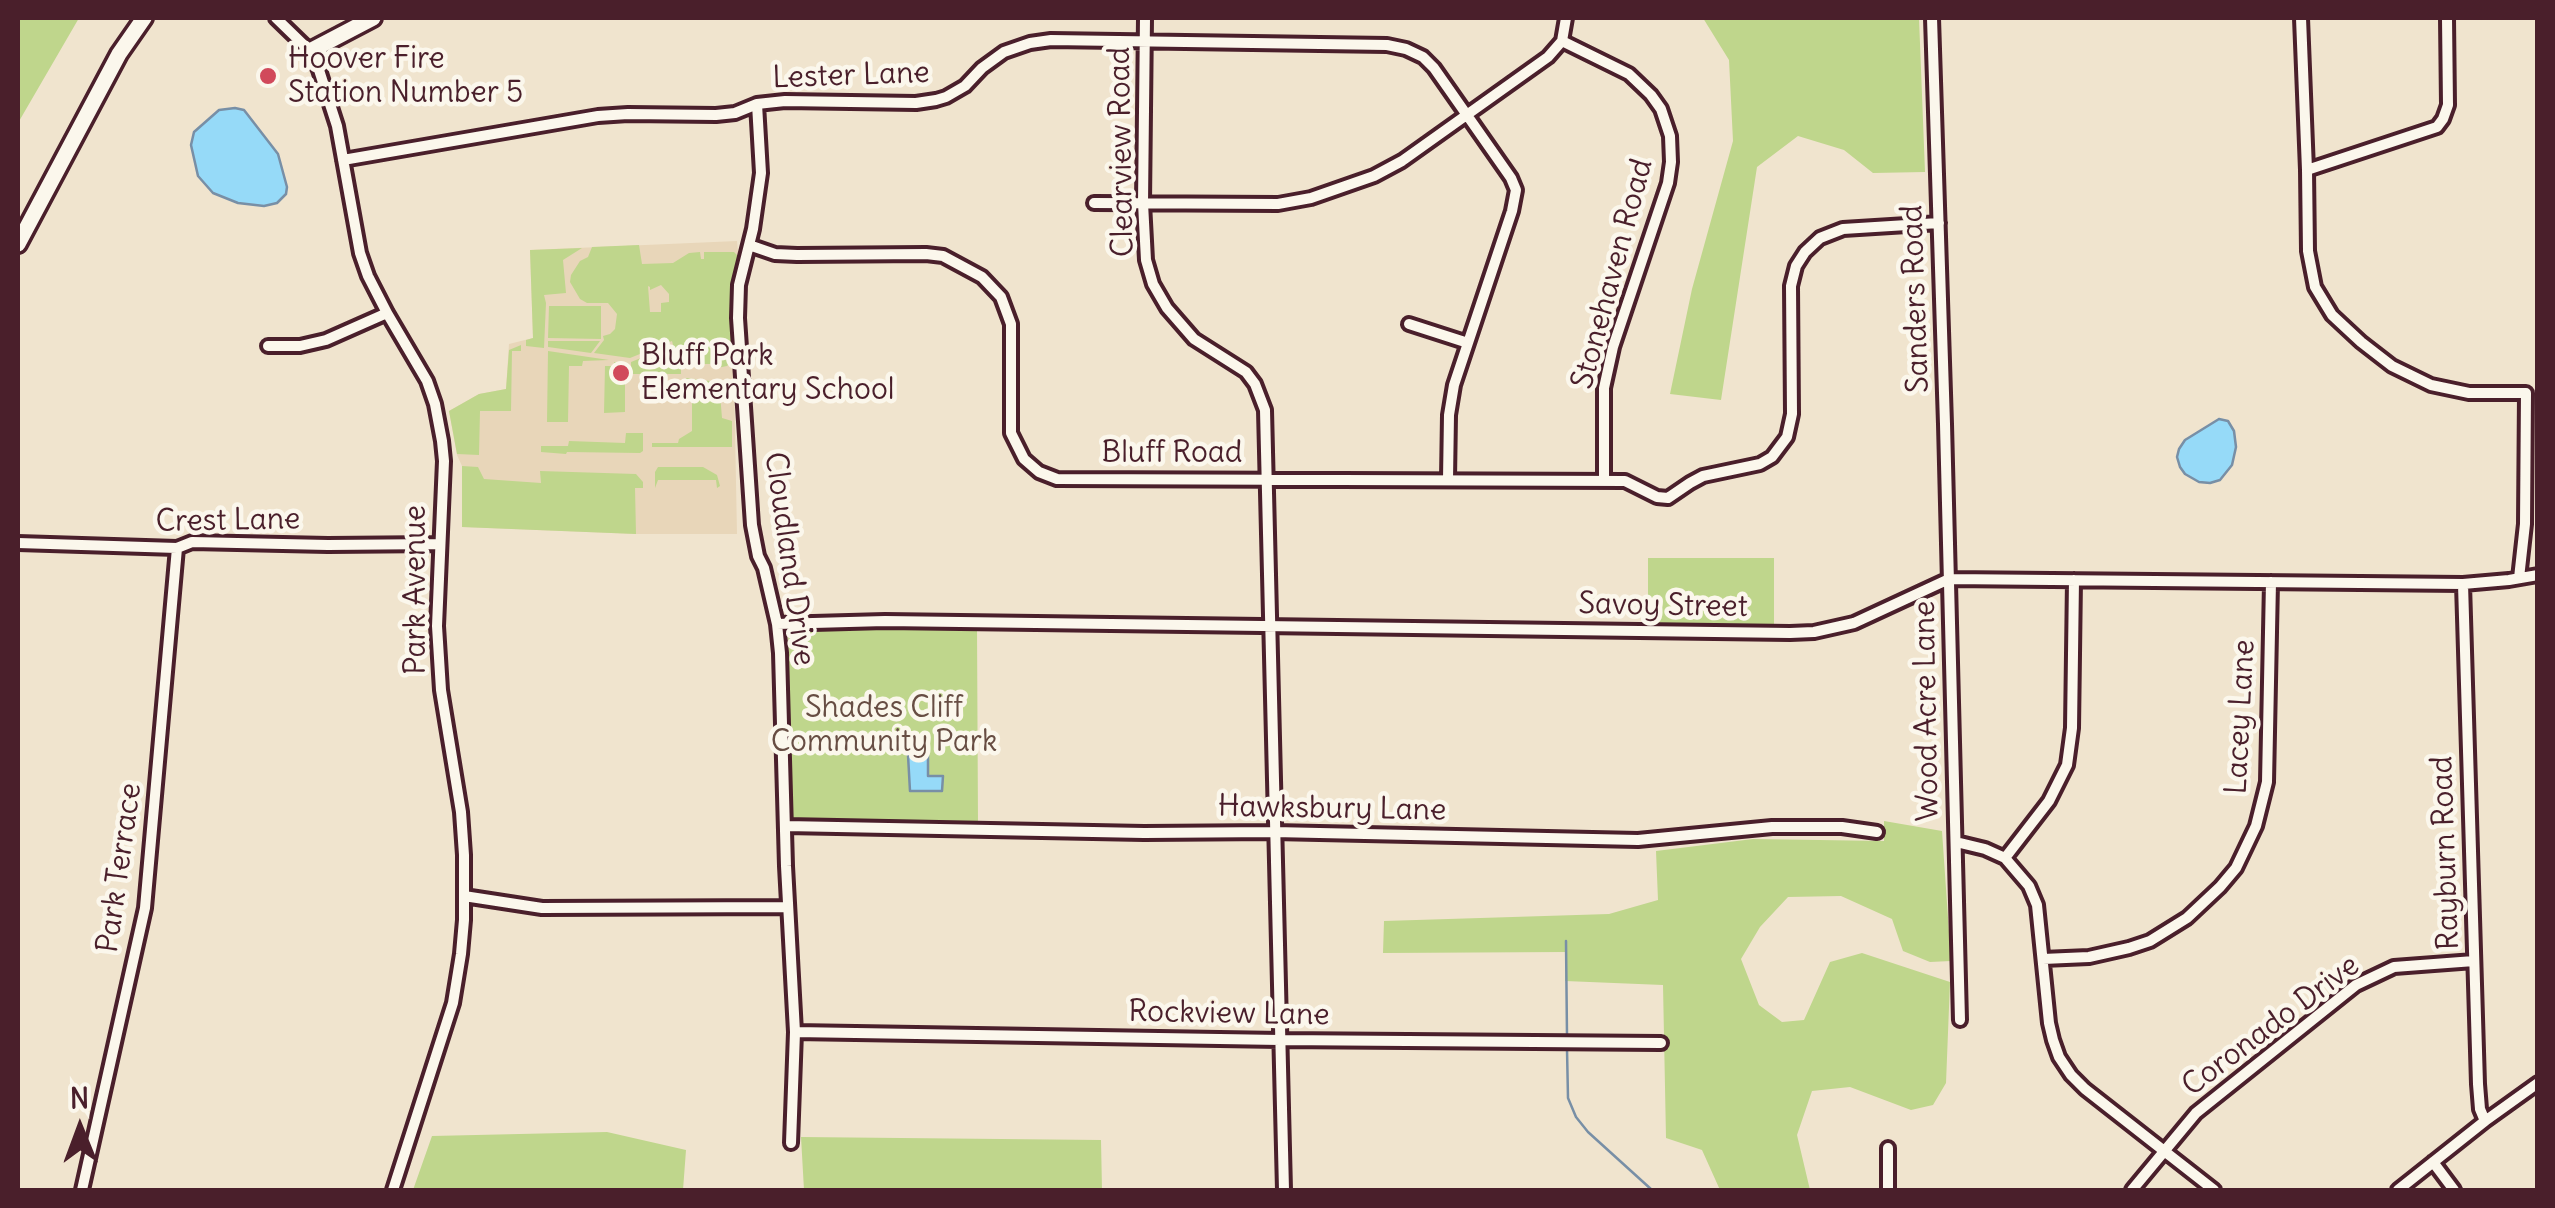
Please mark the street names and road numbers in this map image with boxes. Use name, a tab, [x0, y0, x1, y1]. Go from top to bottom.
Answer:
street label: Clearview Road	[1102, 46, 1142, 258]
street label: Lester Lane	[772, 55, 930, 97]
street label: Stonehaven Road	[1565, 155, 1661, 393]
street label: Sanders Road	[1895, 204, 1937, 394]
street label: Bluff Road	[1102, 435, 1242, 471]
street label: Cloudland Drive	[756, 450, 822, 668]
street label: Crest Lane	[155, 502, 301, 540]
street label: Park Avenue	[398, 505, 434, 675]
street label: Savoy Street	[1578, 587, 1748, 625]
street label: Wood Acre Lane	[1907, 600, 1947, 822]
street label: Lacey Lane	[2219, 639, 2263, 795]
street label: Rayburn Road	[2425, 755, 2467, 951]
street label: Park Terrace	[90, 781, 150, 955]
street label: Hawksbury Lane	[1217, 789, 1447, 829]
street label: Coronado Drive	[2175, 948, 2367, 1104]
street label: Rockview Lane	[1128, 994, 1330, 1034]

